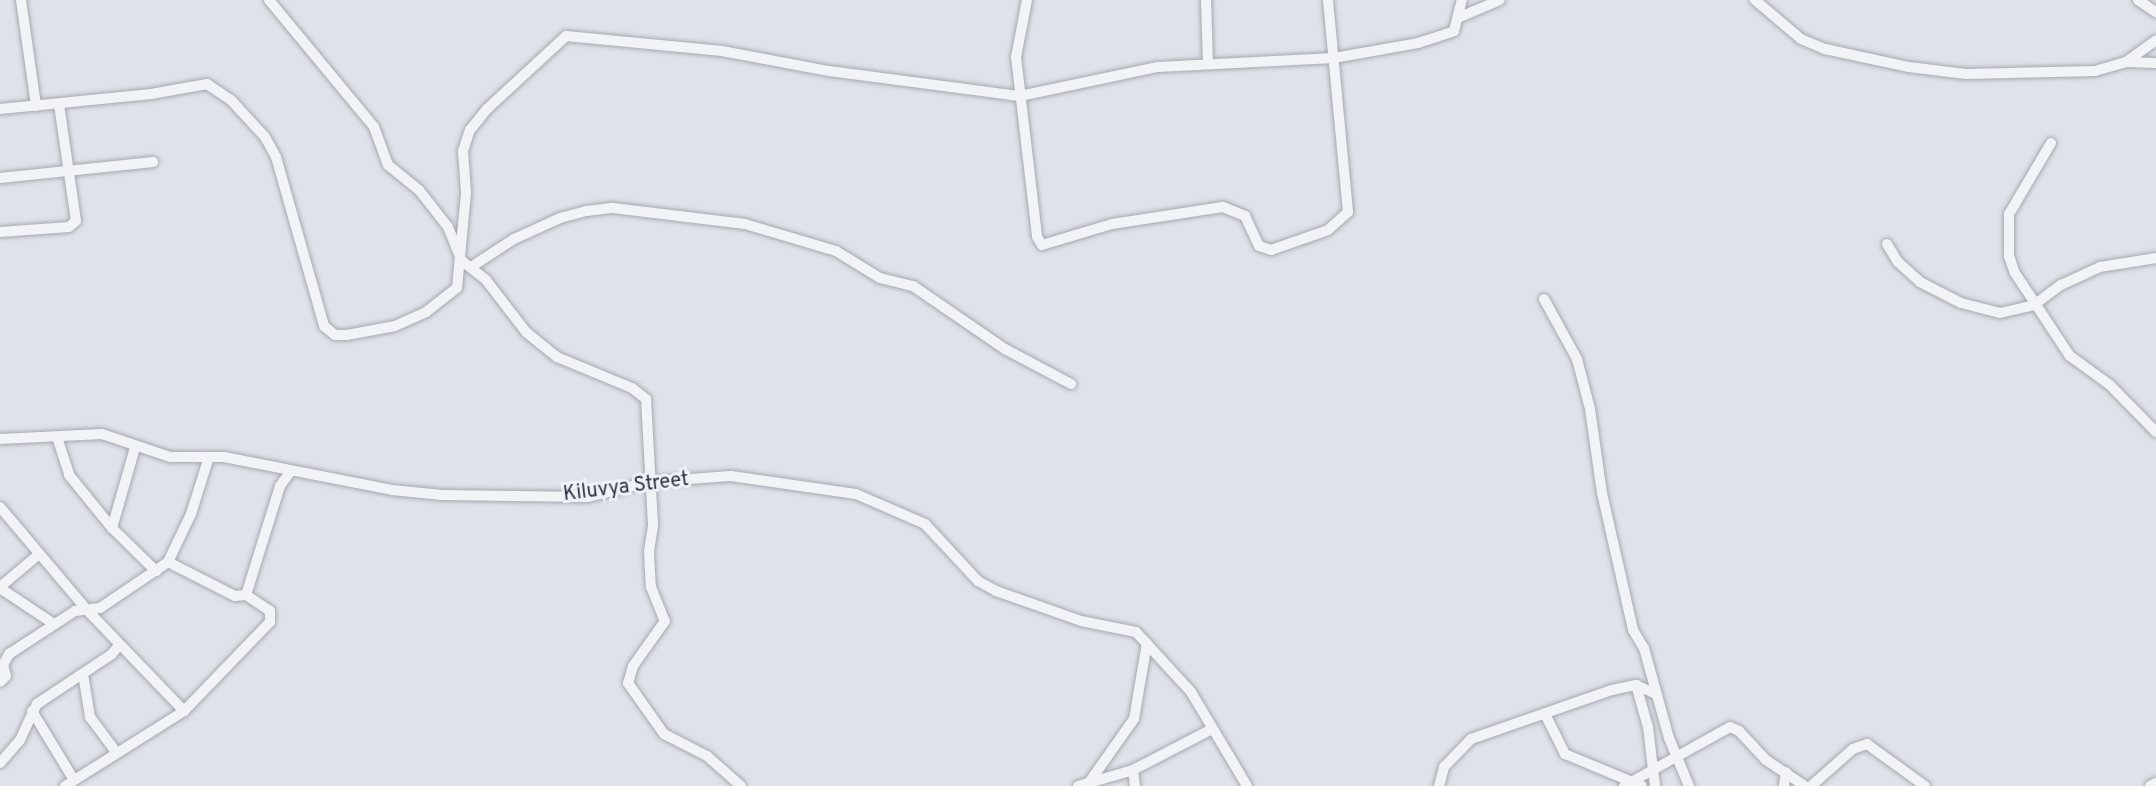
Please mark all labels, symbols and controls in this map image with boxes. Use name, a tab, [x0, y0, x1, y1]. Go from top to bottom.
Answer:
street label: Kiluvya Street	[562, 468, 690, 508]

